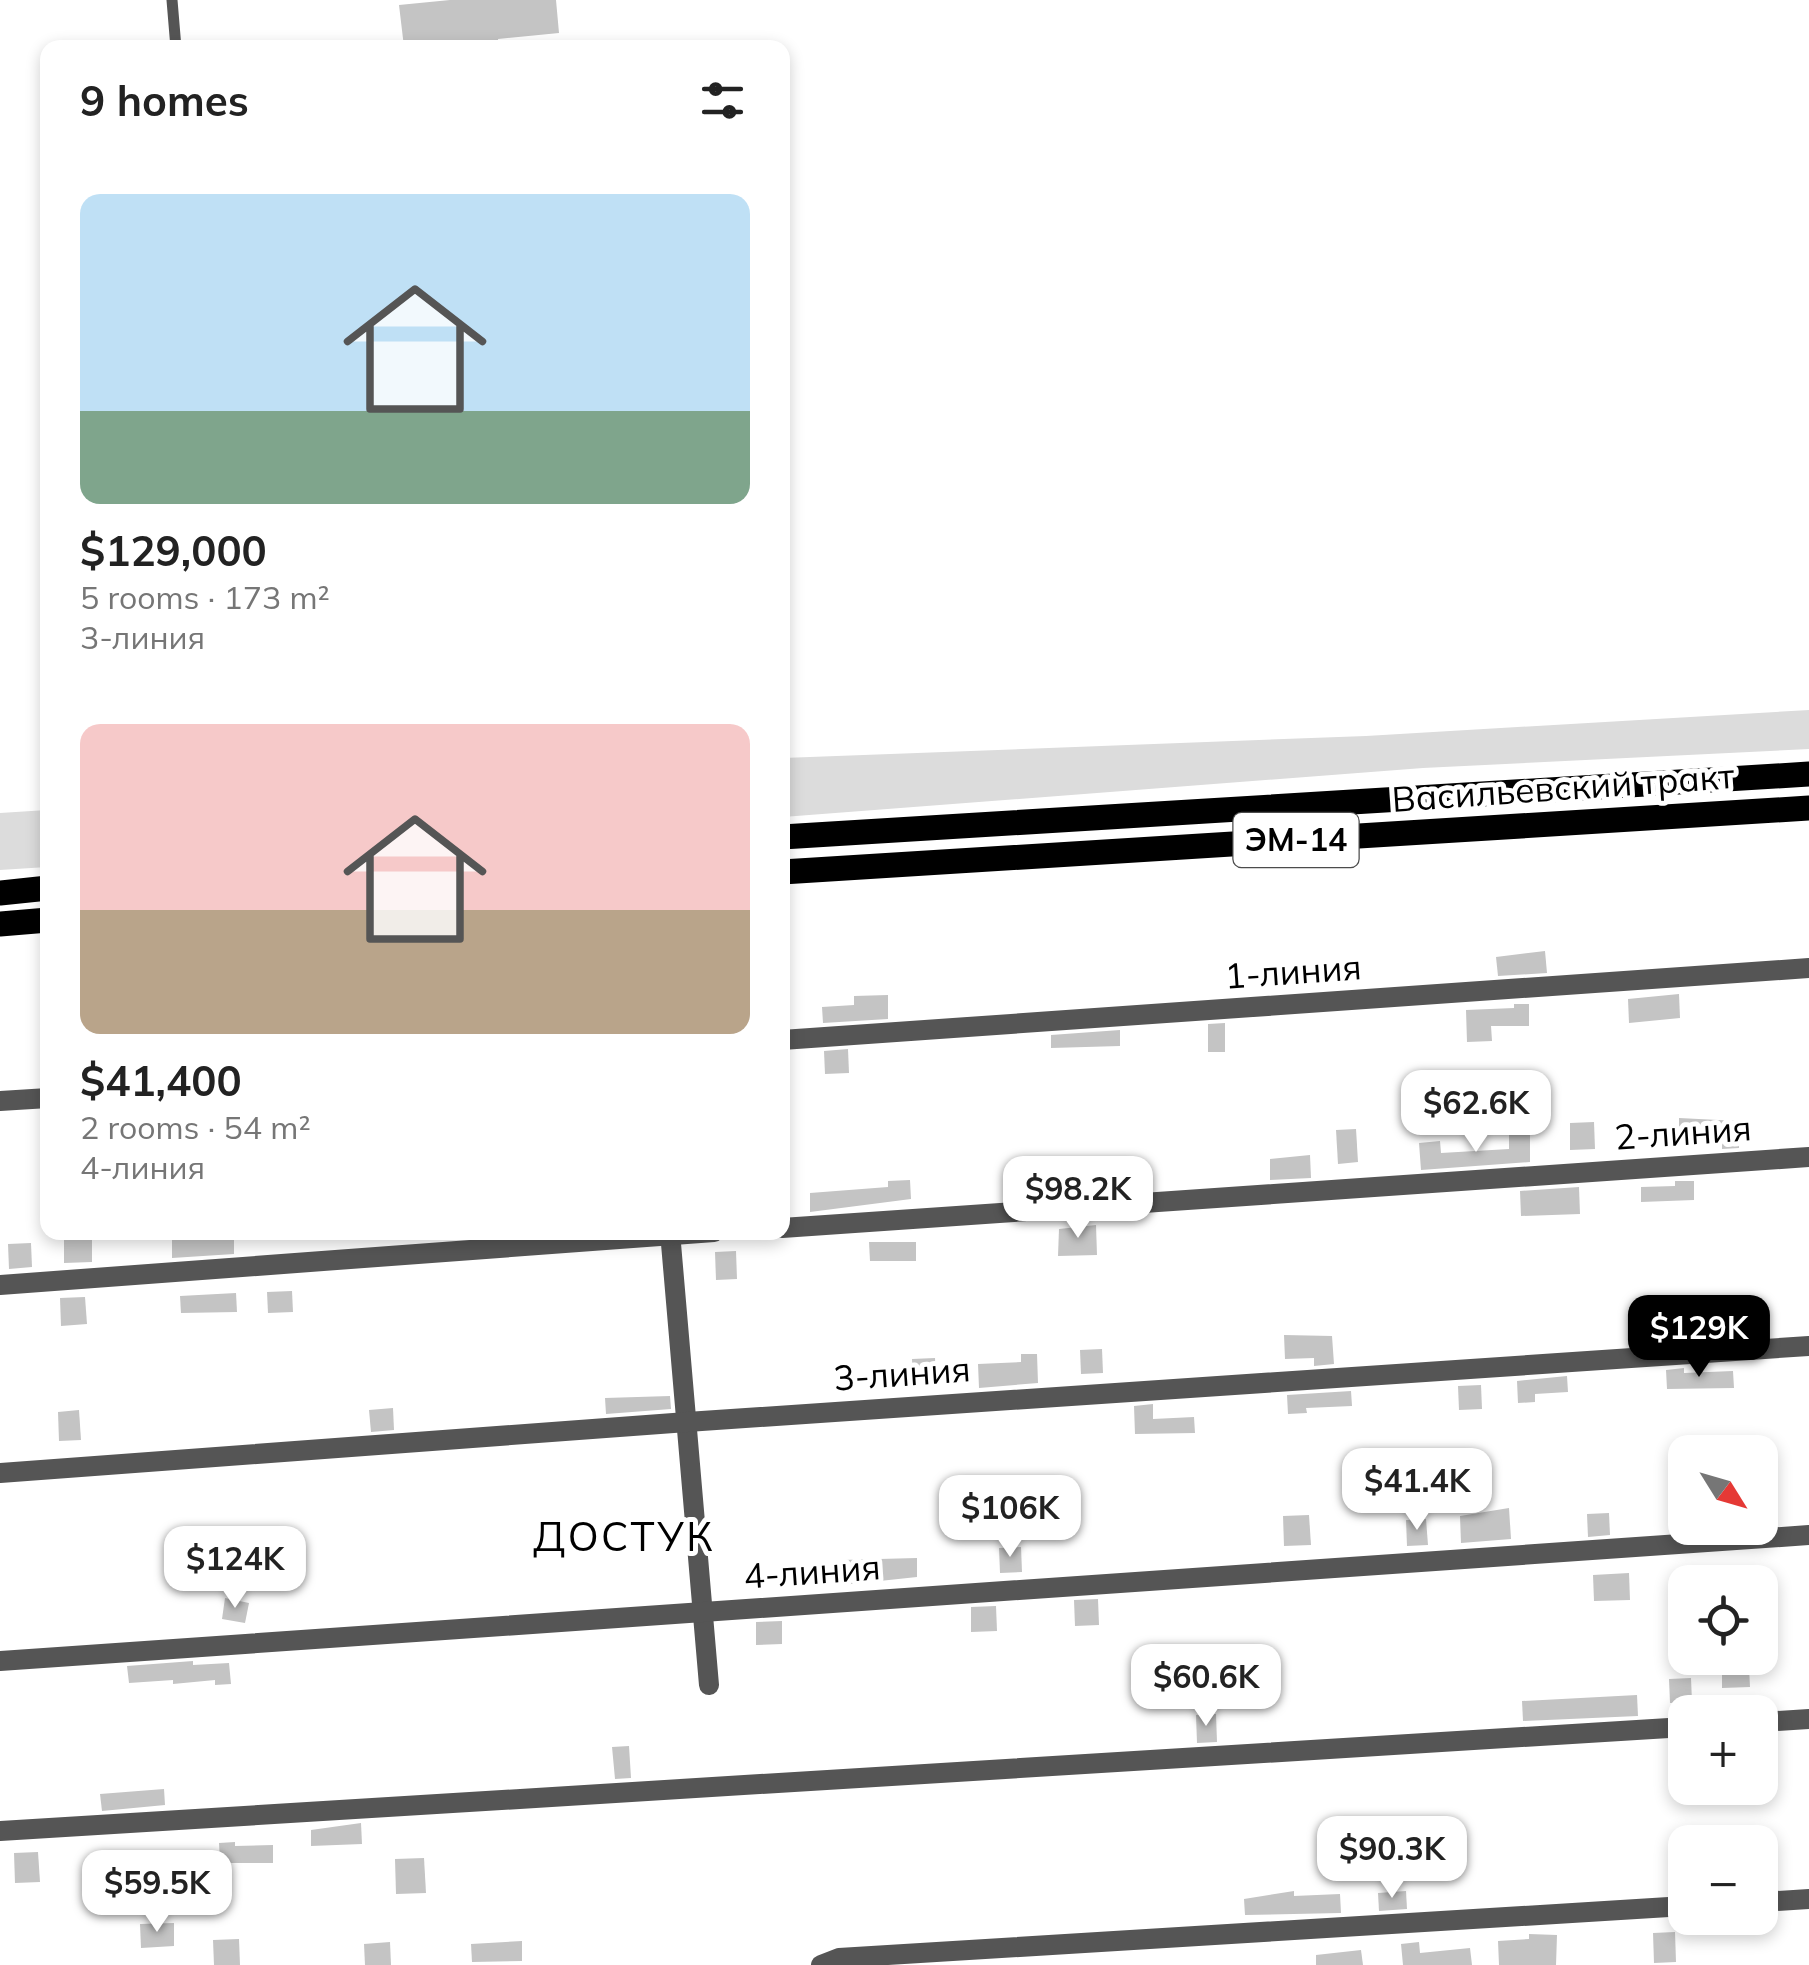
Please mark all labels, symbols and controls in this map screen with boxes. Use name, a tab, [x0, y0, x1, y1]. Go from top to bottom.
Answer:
icon: filters	[695, 73, 750, 128]
text: 9 homes	[80, 74, 249, 127]
icon: home	[325, 259, 505, 439]
text: $129,000	[80, 524, 267, 577]
text: 5 rooms · 173 m²	[80, 577, 330, 617]
text: 3-линия	[80, 617, 205, 657]
street label: Васильевский тракт	[1390, 753, 1736, 821]
icon: home	[325, 789, 505, 969]
road number: ЭМ-14	[1234, 813, 1358, 867]
street label: 1-линия	[1223, 944, 1363, 998]
text: $41,400	[80, 1054, 242, 1107]
pin: $62.6K	[1395, 1070, 1557, 1155]
text: $62.6K	[1423, 1082, 1529, 1122]
street label: 2-линия	[1613, 1105, 1753, 1159]
text: 2 rooms · 54 m²	[80, 1107, 311, 1147]
text: 4-линия	[80, 1147, 205, 1187]
pin: $98.2K	[997, 1156, 1159, 1241]
text: $98.2K	[1025, 1168, 1131, 1208]
pin: $129K	[1629, 1295, 1769, 1380]
text: $129K	[1650, 1307, 1748, 1347]
street label: 3-линия	[832, 1346, 972, 1400]
north arrow	[1668, 1435, 1778, 1545]
map controls	[1668, 1435, 1778, 1935]
pin: $41.4K	[1336, 1448, 1498, 1533]
text: $41.4K	[1364, 1460, 1470, 1500]
pin: $106K	[940, 1475, 1080, 1560]
text: $106K	[961, 1487, 1059, 1527]
district label: ДОСТУК	[533, 1511, 715, 1561]
pin: $124K	[165, 1526, 305, 1611]
text: $124K	[186, 1538, 284, 1578]
street label: 4-линия	[742, 1544, 882, 1598]
button: locate	[1668, 1565, 1778, 1675]
pin: $60.6K	[1125, 1644, 1287, 1729]
text: $60.6K	[1153, 1656, 1259, 1696]
button: +	[1668, 1695, 1778, 1805]
pin: $90.3K	[1311, 1816, 1473, 1901]
button: −	[1668, 1825, 1778, 1935]
text: $90.3K	[1339, 1828, 1445, 1868]
pin: $59.5K	[76, 1850, 238, 1935]
text: $59.5K	[104, 1862, 210, 1902]

